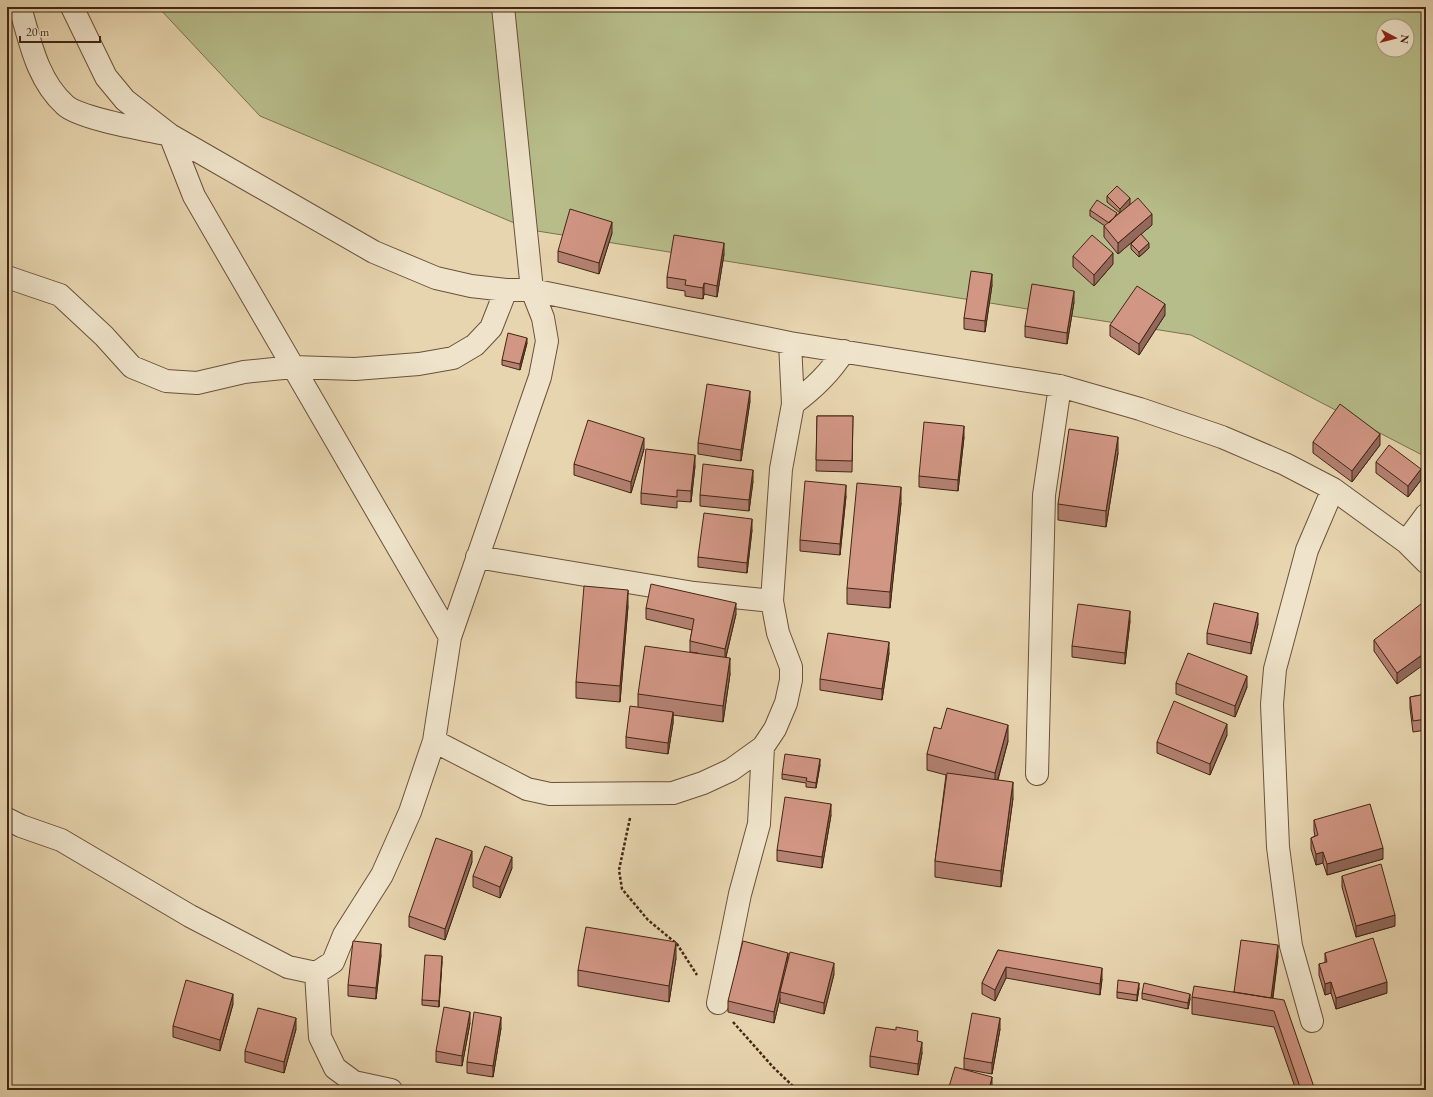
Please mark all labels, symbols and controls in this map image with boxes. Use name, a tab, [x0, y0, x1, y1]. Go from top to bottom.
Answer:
scale bar	[20, 18, 100, 44]
north arrow	[1375, 18, 1415, 58]
text: 20 m	[26, 24, 50, 40]
text: N	[1397, 34, 1412, 45]

